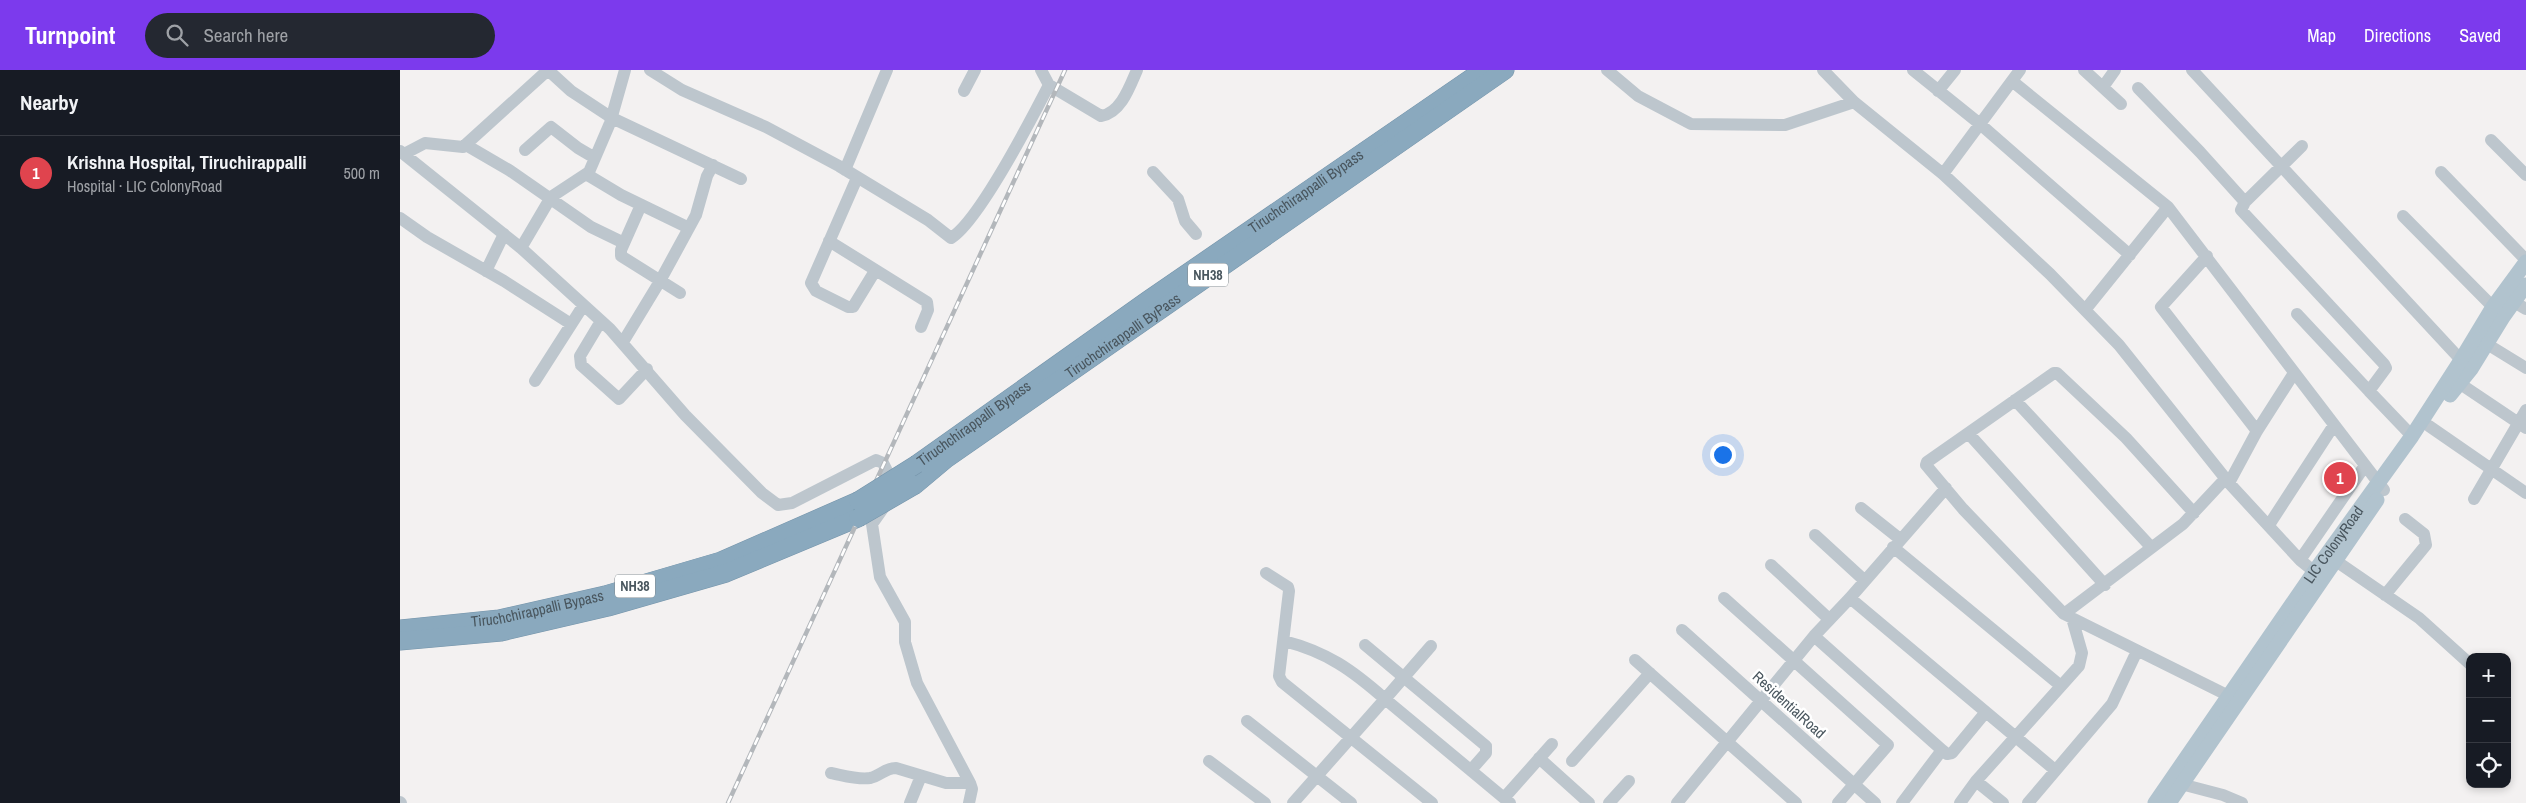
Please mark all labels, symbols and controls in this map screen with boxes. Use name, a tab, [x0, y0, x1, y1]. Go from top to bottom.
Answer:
search box	[145, 13, 495, 58]
text: Turnpoint	[25, 19, 115, 51]
icon: search	[163, 21, 191, 49]
text: Search here	[203, 22, 288, 48]
text: Map	[2307, 23, 2336, 48]
text: Directions	[2364, 23, 2431, 48]
text: Saved	[2459, 23, 2501, 48]
text: Nearby	[20, 88, 78, 117]
street label: Tiruchchirappalli Bypass	[1244, 144, 1367, 238]
text: Krishna Hospital, Tiruchirappalli	[67, 149, 307, 175]
text: 1	[32, 162, 40, 184]
text: 500 m	[344, 162, 380, 184]
text: Hospital · LIC ColonyRoad	[67, 175, 222, 197]
road number: NH38	[1188, 264, 1228, 286]
street label: Tiruchchirappalli ByPass	[1061, 288, 1185, 383]
street label: Tiruchchirappalli Bypass	[913, 375, 1035, 471]
your location	[1710, 442, 1736, 468]
pin: 1	[2324, 459, 2356, 497]
street label: LIC ColonyRoad	[2298, 502, 2368, 587]
road number: NH38	[615, 574, 655, 598]
street label: Tiruchchirappalli Bypass	[470, 585, 606, 632]
map controls	[2466, 653, 2511, 788]
button: +	[2466, 653, 2511, 698]
street label: ResidentialRoad	[1748, 666, 1830, 743]
button: −	[2466, 698, 2511, 743]
button: locate	[2466, 743, 2511, 788]

